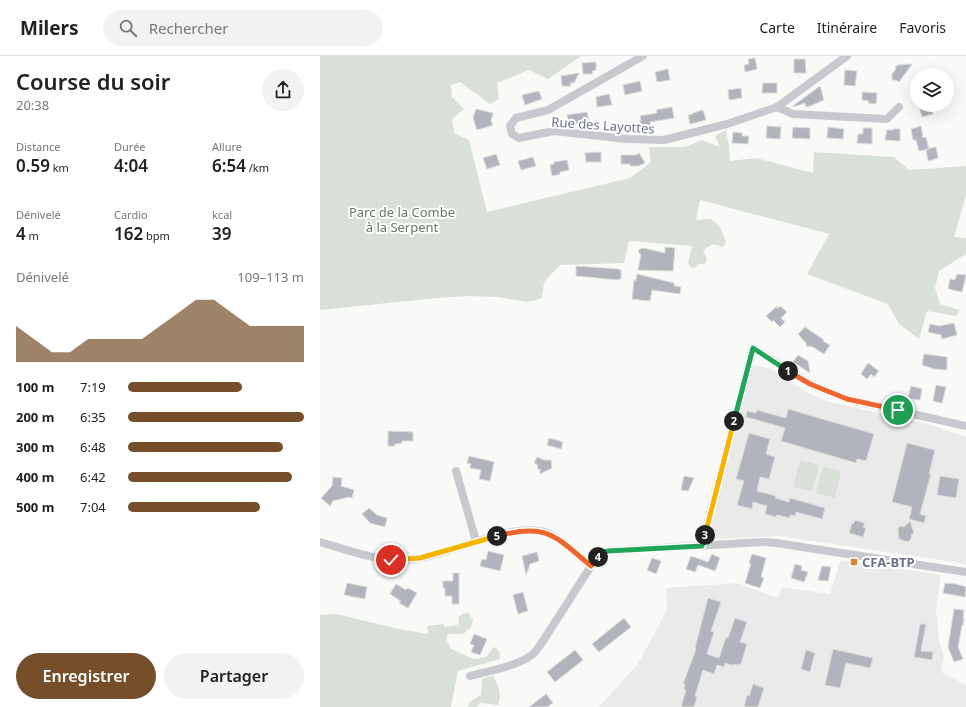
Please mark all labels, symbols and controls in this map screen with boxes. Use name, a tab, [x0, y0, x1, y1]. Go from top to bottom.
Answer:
search box	[103, 10, 383, 46]
text: Milers	[20, 15, 79, 41]
icon: search	[117, 17, 139, 39]
text: Rechercher	[149, 18, 228, 38]
text: Carte	[759, 18, 795, 37]
text: Itinéraire	[817, 18, 877, 37]
text: Favoris	[899, 18, 946, 37]
text: Course du soir	[16, 66, 170, 96]
map controls	[910, 68, 954, 112]
button: layers	[910, 68, 954, 112]
button: share	[262, 69, 304, 111]
text: 20:38	[16, 96, 49, 114]
street label: Rue des Layottes	[551, 112, 655, 138]
text: Distance	[16, 139, 61, 154]
text: Durée	[114, 139, 146, 154]
text: Allure	[212, 139, 242, 154]
text: 0.59	[16, 154, 50, 177]
text: 4:04	[114, 154, 148, 177]
text: 6:54	[212, 154, 246, 177]
text: km	[50, 160, 69, 175]
text: /km	[246, 160, 269, 175]
park label: Parc de la Combe à la Serpent	[349, 203, 455, 236]
text: Dénivelé	[16, 207, 61, 222]
text: Cardio	[114, 207, 148, 222]
text: kcal	[212, 207, 232, 222]
text: 4	[16, 222, 26, 245]
text: 162	[114, 222, 143, 245]
text: 39	[212, 222, 231, 245]
text: m	[26, 228, 39, 243]
text: bpm	[143, 228, 170, 243]
text: Dénivelé	[16, 268, 69, 286]
text: 109–113 m	[237, 268, 304, 286]
pin: 1	[778, 361, 798, 381]
text: 1	[785, 363, 791, 378]
text: 100 m	[16, 378, 54, 396]
text: 7:19	[80, 378, 106, 396]
pin	[881, 393, 915, 427]
icon: arrive	[887, 399, 909, 421]
text: 200 m	[16, 408, 54, 426]
text: 6:35	[80, 408, 106, 426]
pin: 2	[724, 411, 744, 431]
text: 2	[731, 413, 737, 428]
text: 300 m	[16, 438, 54, 456]
text: 6:48	[80, 438, 106, 456]
text: 400 m	[16, 468, 54, 486]
text: 6:42	[80, 468, 106, 486]
text: 500 m	[16, 498, 54, 516]
text: 7:04	[80, 498, 106, 516]
pin: 3	[695, 525, 715, 545]
pin: 5	[487, 526, 507, 546]
text: 3	[702, 527, 708, 542]
text: 5	[494, 528, 500, 543]
pin	[374, 543, 408, 577]
pin: 4	[588, 547, 608, 567]
icon: check	[380, 549, 402, 571]
text: 4	[595, 549, 601, 564]
place label: CFA-BTP	[862, 553, 915, 571]
marker: CFA-BTP	[849, 557, 859, 567]
button: Enregistrer	[16, 653, 156, 699]
button: Partager	[164, 653, 304, 699]

